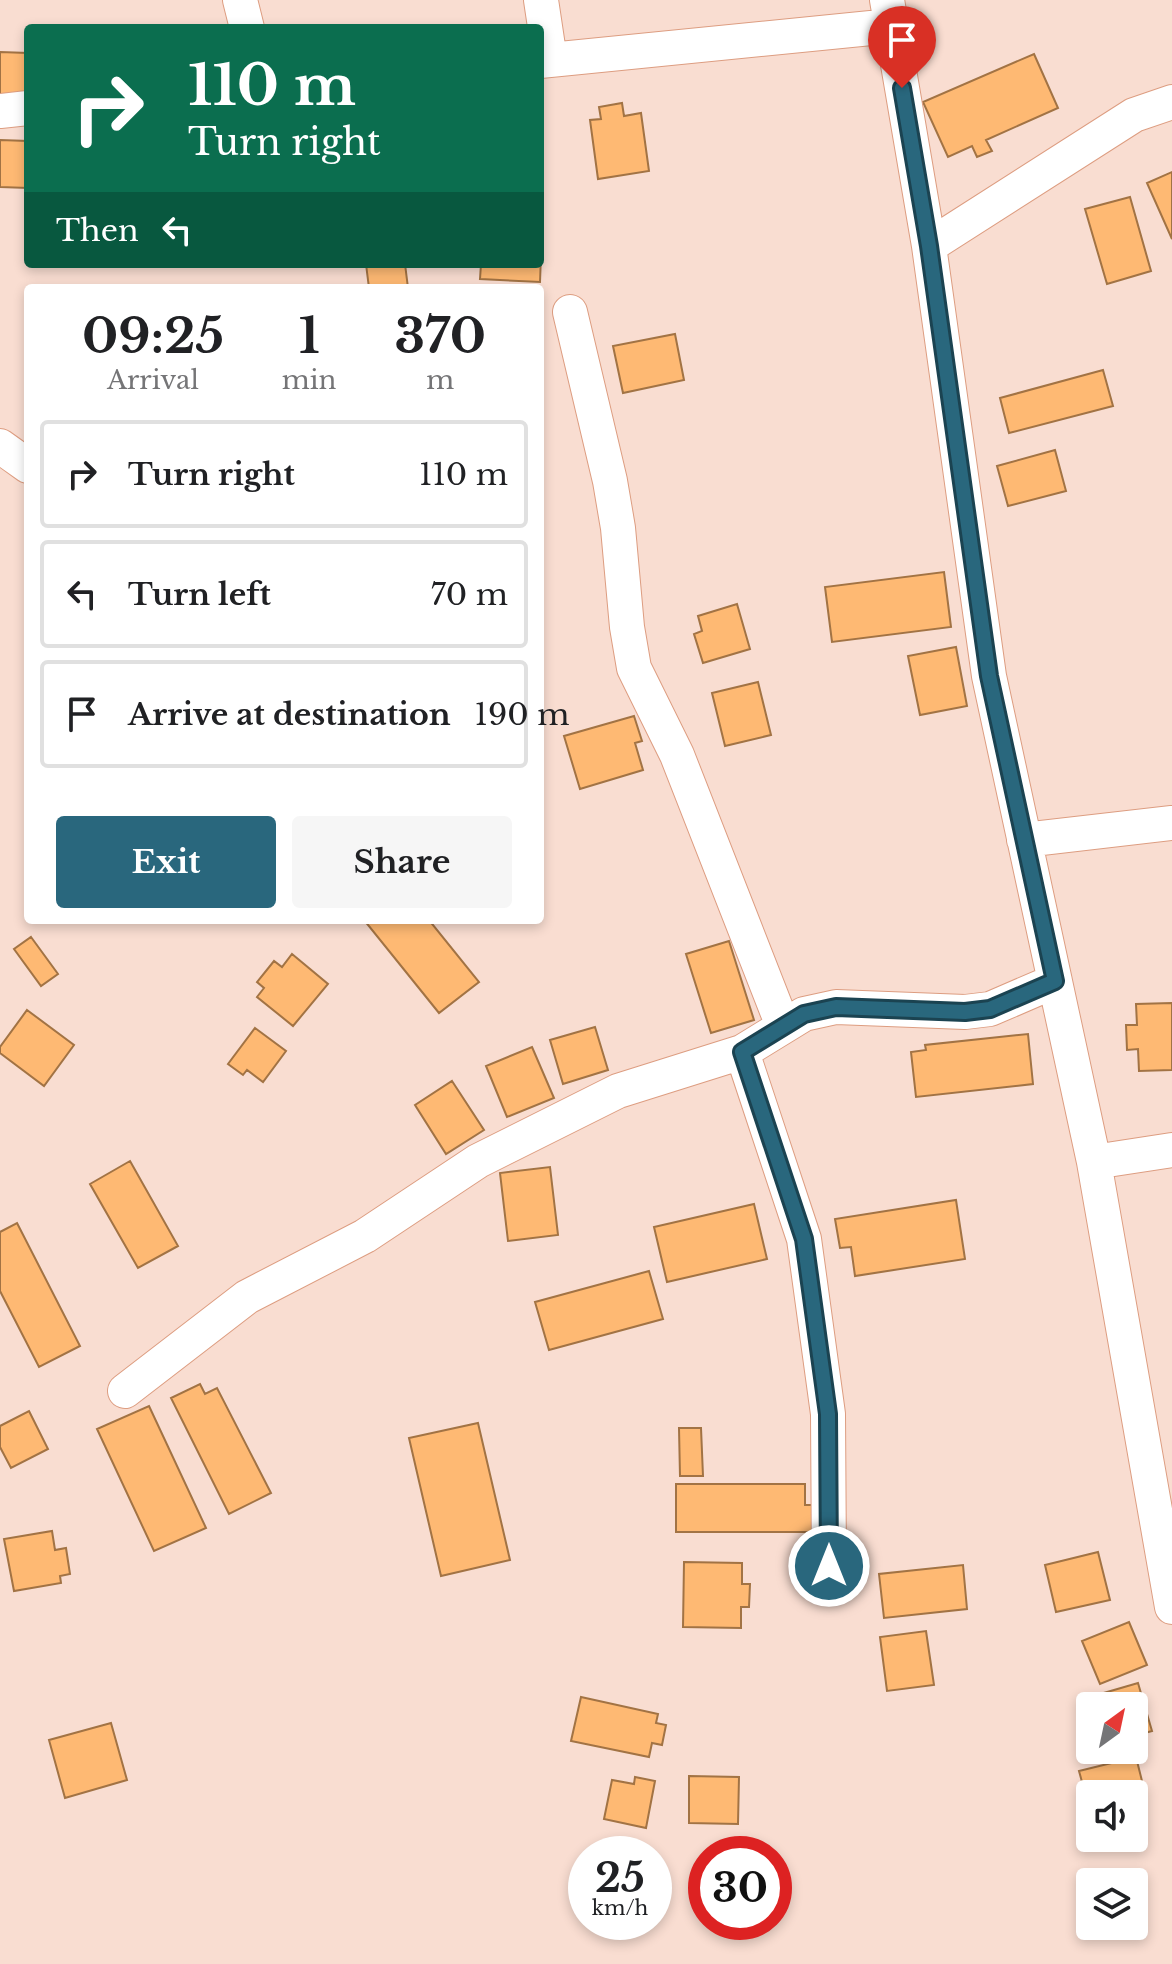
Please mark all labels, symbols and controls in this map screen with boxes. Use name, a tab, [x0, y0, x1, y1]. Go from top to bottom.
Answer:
pin	[868, 6, 936, 88]
icon: arrive	[880, 18, 924, 62]
text: 110 m	[188, 51, 356, 120]
icon: right	[56, 56, 160, 160]
text: Turn right	[188, 120, 381, 165]
icon: left	[155, 208, 199, 252]
text: Then	[56, 212, 139, 249]
text: 09:25	[82, 306, 224, 366]
text: 1	[299, 306, 320, 366]
text: 370	[394, 306, 486, 366]
text: Arrival	[107, 364, 199, 396]
text: min	[282, 364, 337, 396]
text: m	[426, 364, 454, 396]
icon: right	[60, 452, 104, 496]
text: Turn right	[128, 456, 295, 493]
text: 110 m	[419, 456, 508, 493]
icon: left	[60, 572, 104, 616]
text: Turn left	[128, 576, 271, 613]
text: 70 m	[431, 576, 508, 613]
icon: arrive	[60, 692, 104, 736]
text: Arrive at destination	[128, 696, 451, 733]
text: 190 m	[475, 696, 569, 733]
button: Exit	[56, 816, 276, 908]
button: Share	[292, 816, 512, 908]
position arrow	[787, 1524, 871, 1608]
north arrow	[1076, 1692, 1148, 1764]
map controls	[1076, 1692, 1148, 1940]
button: sound	[1076, 1780, 1148, 1852]
speed limit sign: 30	[688, 1836, 792, 1940]
text: 25	[595, 1853, 645, 1903]
button: layers	[1076, 1868, 1148, 1940]
text: km/h	[592, 1896, 648, 1920]

